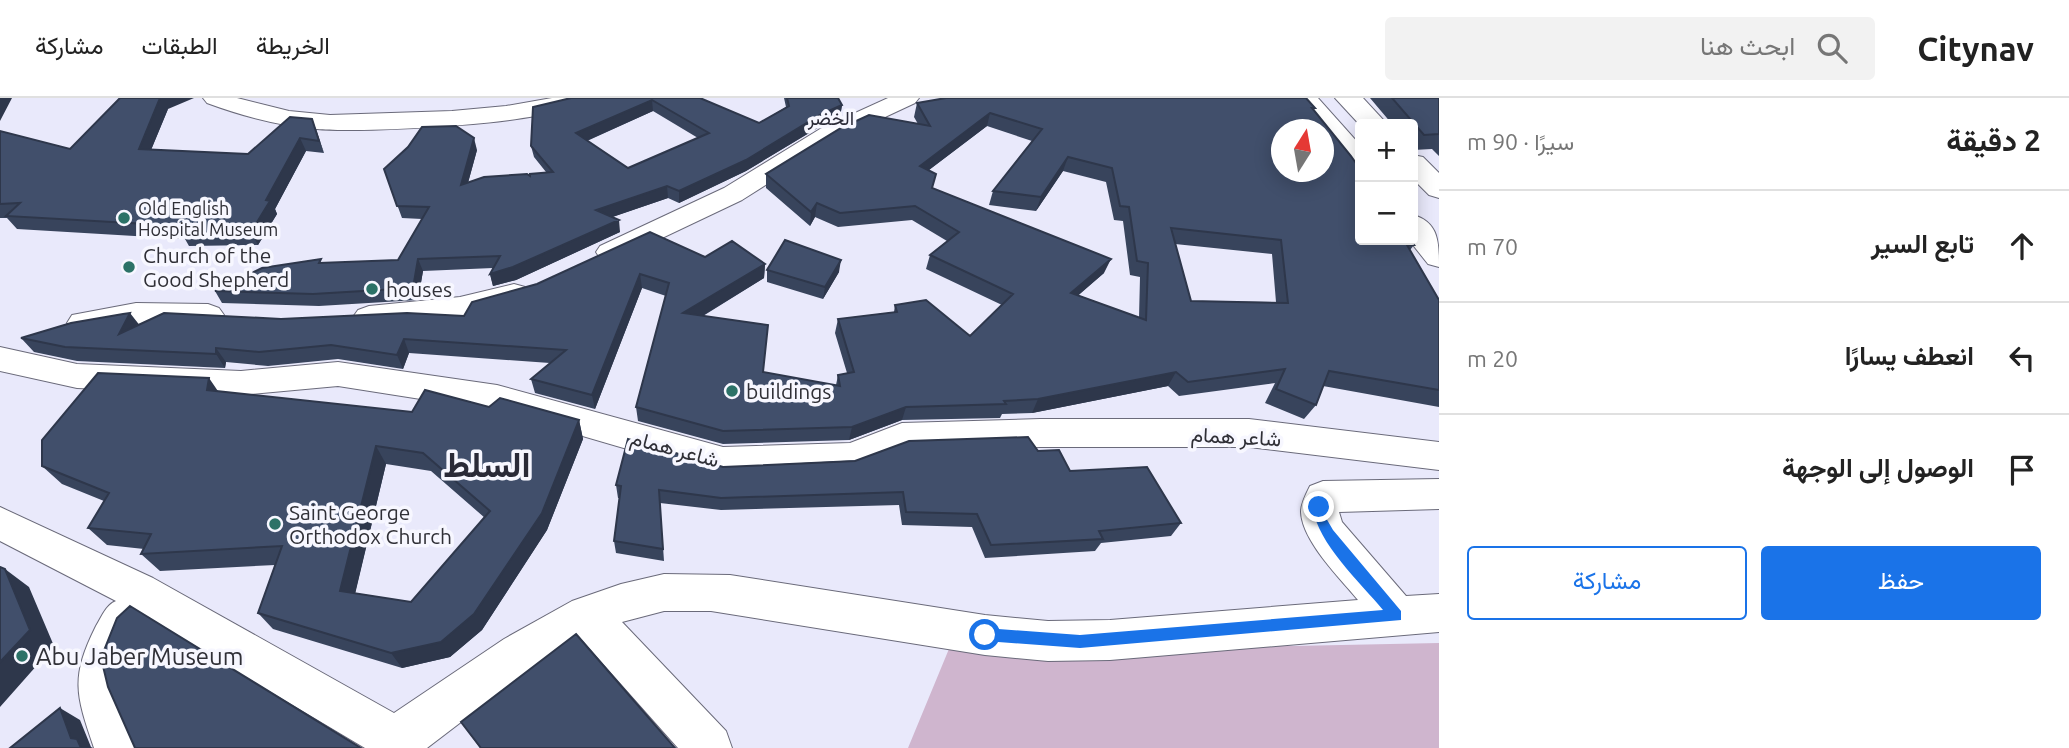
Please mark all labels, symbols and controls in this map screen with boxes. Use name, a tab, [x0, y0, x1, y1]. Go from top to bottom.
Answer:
search box	[1385, 17, 1875, 80]
icon: search	[1813, 29, 1851, 67]
text: Citynav	[1917, 30, 2034, 67]
text: ابحث هنا	[1700, 31, 1795, 60]
text: مشاركة	[35, 32, 103, 59]
text: الطبقات	[141, 32, 218, 59]
text: الخريطة	[256, 32, 330, 59]
district label: الخضر	[807, 107, 854, 130]
north arrow	[1271, 119, 1334, 182]
map controls	[1355, 119, 1418, 245]
button: +	[1355, 119, 1418, 182]
text: 2 دقيقة	[1946, 123, 2041, 157]
text: سيرًا · 90 m	[1467, 129, 1574, 154]
button: −	[1355, 182, 1418, 245]
place label: Old English Hospital Museum	[138, 198, 278, 239]
marker: Old English Hospital Museum	[116, 210, 132, 226]
icon: ahead	[2003, 227, 2041, 265]
text: تابع السير	[1871, 229, 1974, 258]
text: 70 m	[1467, 234, 1518, 259]
place label: Church of the Good Shepherd	[143, 243, 289, 291]
marker: Church of the Good Shepherd	[121, 259, 137, 275]
place label: houses	[386, 277, 452, 301]
marker: houses	[364, 281, 380, 297]
icon: left	[2003, 339, 2041, 377]
text: انعطف يسارًا	[1845, 341, 1974, 370]
text: 20 m	[1467, 346, 1518, 371]
place label: buildings	[746, 379, 831, 403]
marker: buildings	[724, 383, 740, 399]
street label: شاعر همام	[1190, 422, 1282, 453]
street label: شاعر همام	[627, 425, 722, 474]
district label: السلط	[443, 444, 531, 484]
icon: arrive	[2003, 451, 2041, 489]
text: الوصول إلى الوجهة	[1782, 453, 1974, 482]
route end	[1303, 491, 1334, 522]
place label: Saint George Orthodox Church	[289, 500, 452, 548]
marker: Saint George Orthodox Church	[267, 516, 283, 532]
button: مشاركة	[1467, 546, 1747, 620]
button: حفظ	[1761, 546, 2041, 620]
route start	[969, 619, 1000, 650]
place label: Abu Jaber Museum	[36, 643, 244, 670]
marker: Abu Jaber Museum	[14, 648, 30, 664]

